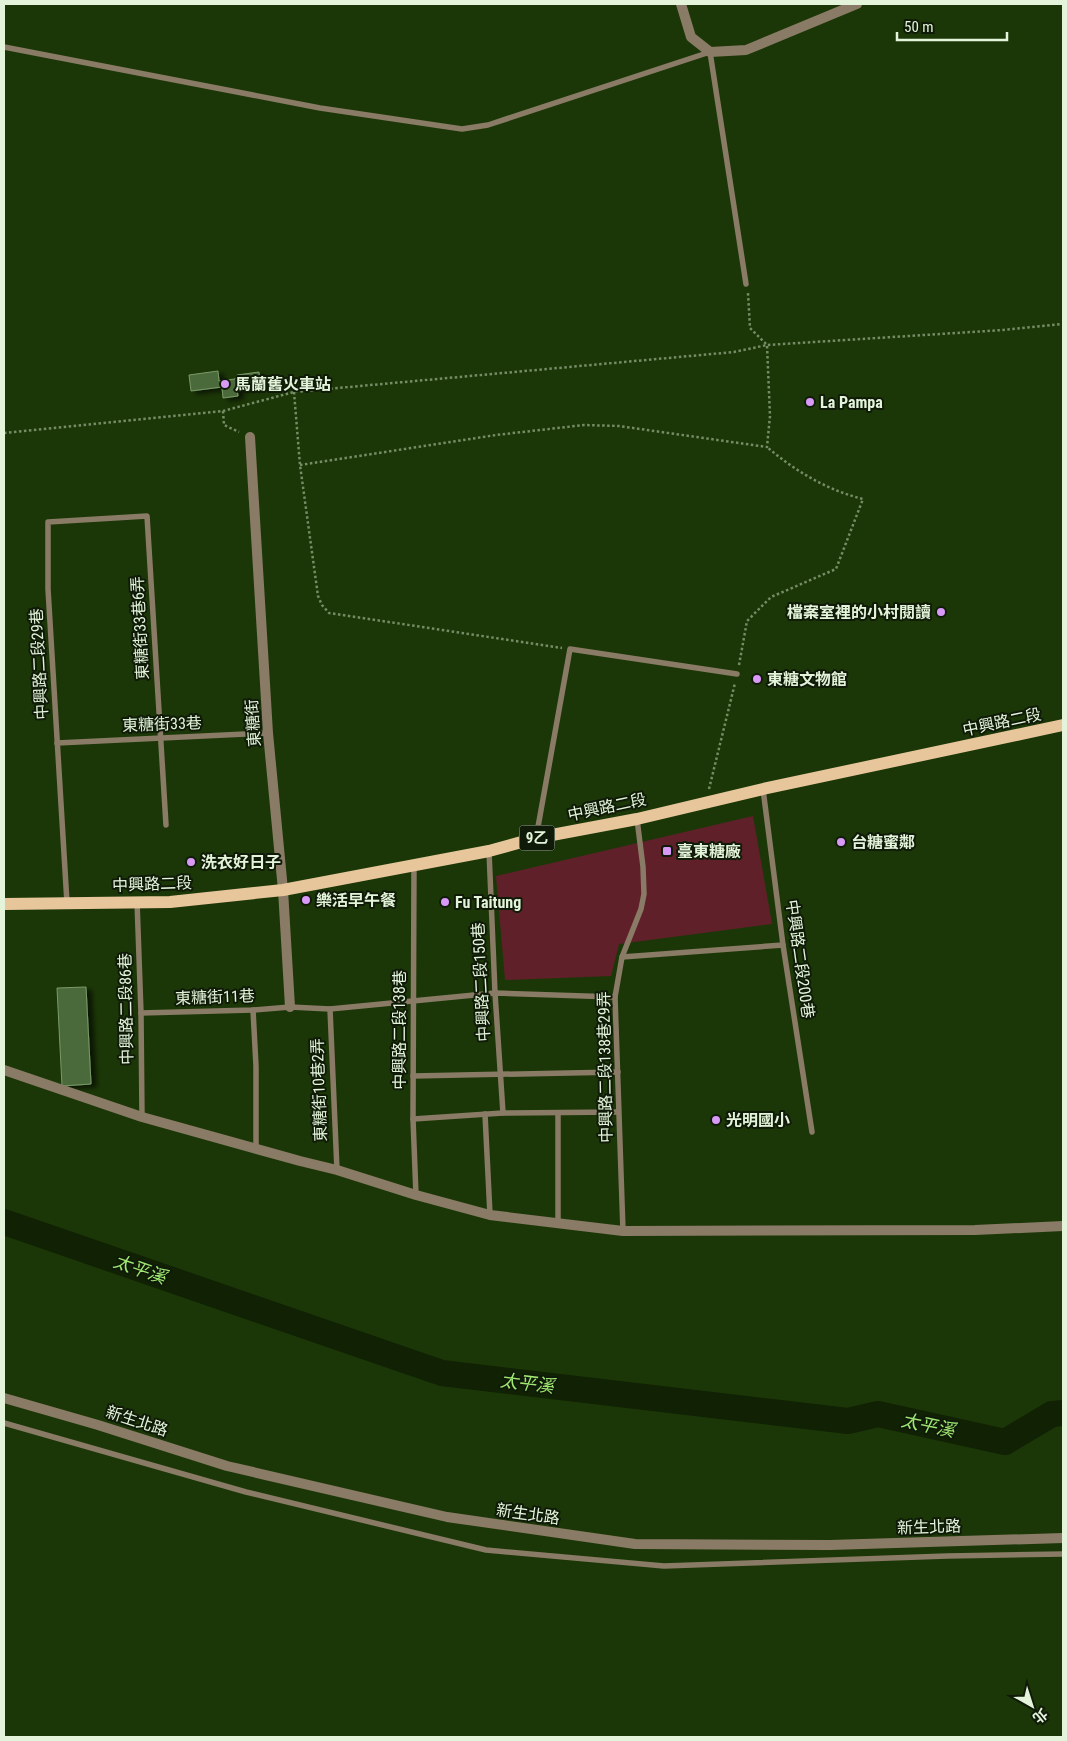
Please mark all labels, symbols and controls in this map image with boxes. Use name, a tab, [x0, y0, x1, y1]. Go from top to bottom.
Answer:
scale bar	[897, 10, 1007, 42]
text: 50 m	[904, 18, 934, 36]
place label: 馬蘭舊火車站	[235, 375, 331, 394]
marker: 馬蘭舊火車站	[219, 378, 231, 390]
place label: La Pampa	[820, 393, 883, 412]
marker: La Pampa	[804, 396, 816, 408]
street label: 東糖街33巷6弄	[128, 576, 152, 680]
place label: 檔案室裡的小村閱讀	[787, 603, 931, 622]
marker: 檔案室裡的小村閱讀	[935, 606, 947, 618]
street label: 中興路二段29巷	[27, 608, 51, 720]
place label: 東糖文物館	[767, 670, 847, 689]
marker: 東糖文物館	[751, 673, 763, 685]
street label: 東糖街	[242, 698, 264, 748]
street label: 中興路二段	[961, 704, 1043, 740]
street label: 東糖街33巷	[122, 713, 202, 735]
street label: 中興路二段	[566, 789, 648, 825]
road number: 9乙	[520, 826, 554, 850]
place label: 台糖蜜鄰	[851, 833, 915, 852]
marker: 台糖蜜鄰	[835, 836, 847, 848]
place label: 臺東糖廠	[677, 842, 741, 861]
marker: 臺東糖廠	[661, 845, 673, 857]
place label: 洗衣好日子	[201, 853, 281, 872]
marker: 洗衣好日子	[185, 856, 197, 868]
street label: 中興路二段	[112, 873, 192, 895]
place label: 樂活早午餐	[316, 891, 396, 910]
place label: Fu Taitung	[455, 893, 521, 912]
marker: 樂活早午餐	[300, 894, 312, 906]
marker: Fu Taitung	[439, 896, 451, 908]
street label: 中興路二段200巷	[782, 898, 818, 1020]
street label: 中興路二段150巷	[468, 922, 494, 1042]
street label: 中興路二段86巷	[116, 953, 136, 1065]
street label: 中興路二段138巷	[390, 970, 409, 1090]
street label: 東糖街11巷	[175, 986, 255, 1008]
street label: 中興路二段138巷29弄	[594, 991, 616, 1143]
street label: 東糖街10巷2弄	[308, 1038, 330, 1142]
place label: 光明國小	[726, 1111, 790, 1130]
marker: 光明國小	[710, 1114, 722, 1126]
water label: 太平溪	[111, 1250, 172, 1289]
water label: 太平溪	[499, 1369, 558, 1397]
street label: 新生北路	[104, 1402, 170, 1440]
water label: 太平溪	[899, 1409, 960, 1442]
street label: 新生北路	[495, 1500, 561, 1528]
street label: 新生北路	[897, 1516, 961, 1538]
north arrow	[1007, 1681, 1057, 1731]
text: 北	[1030, 1705, 1051, 1727]

